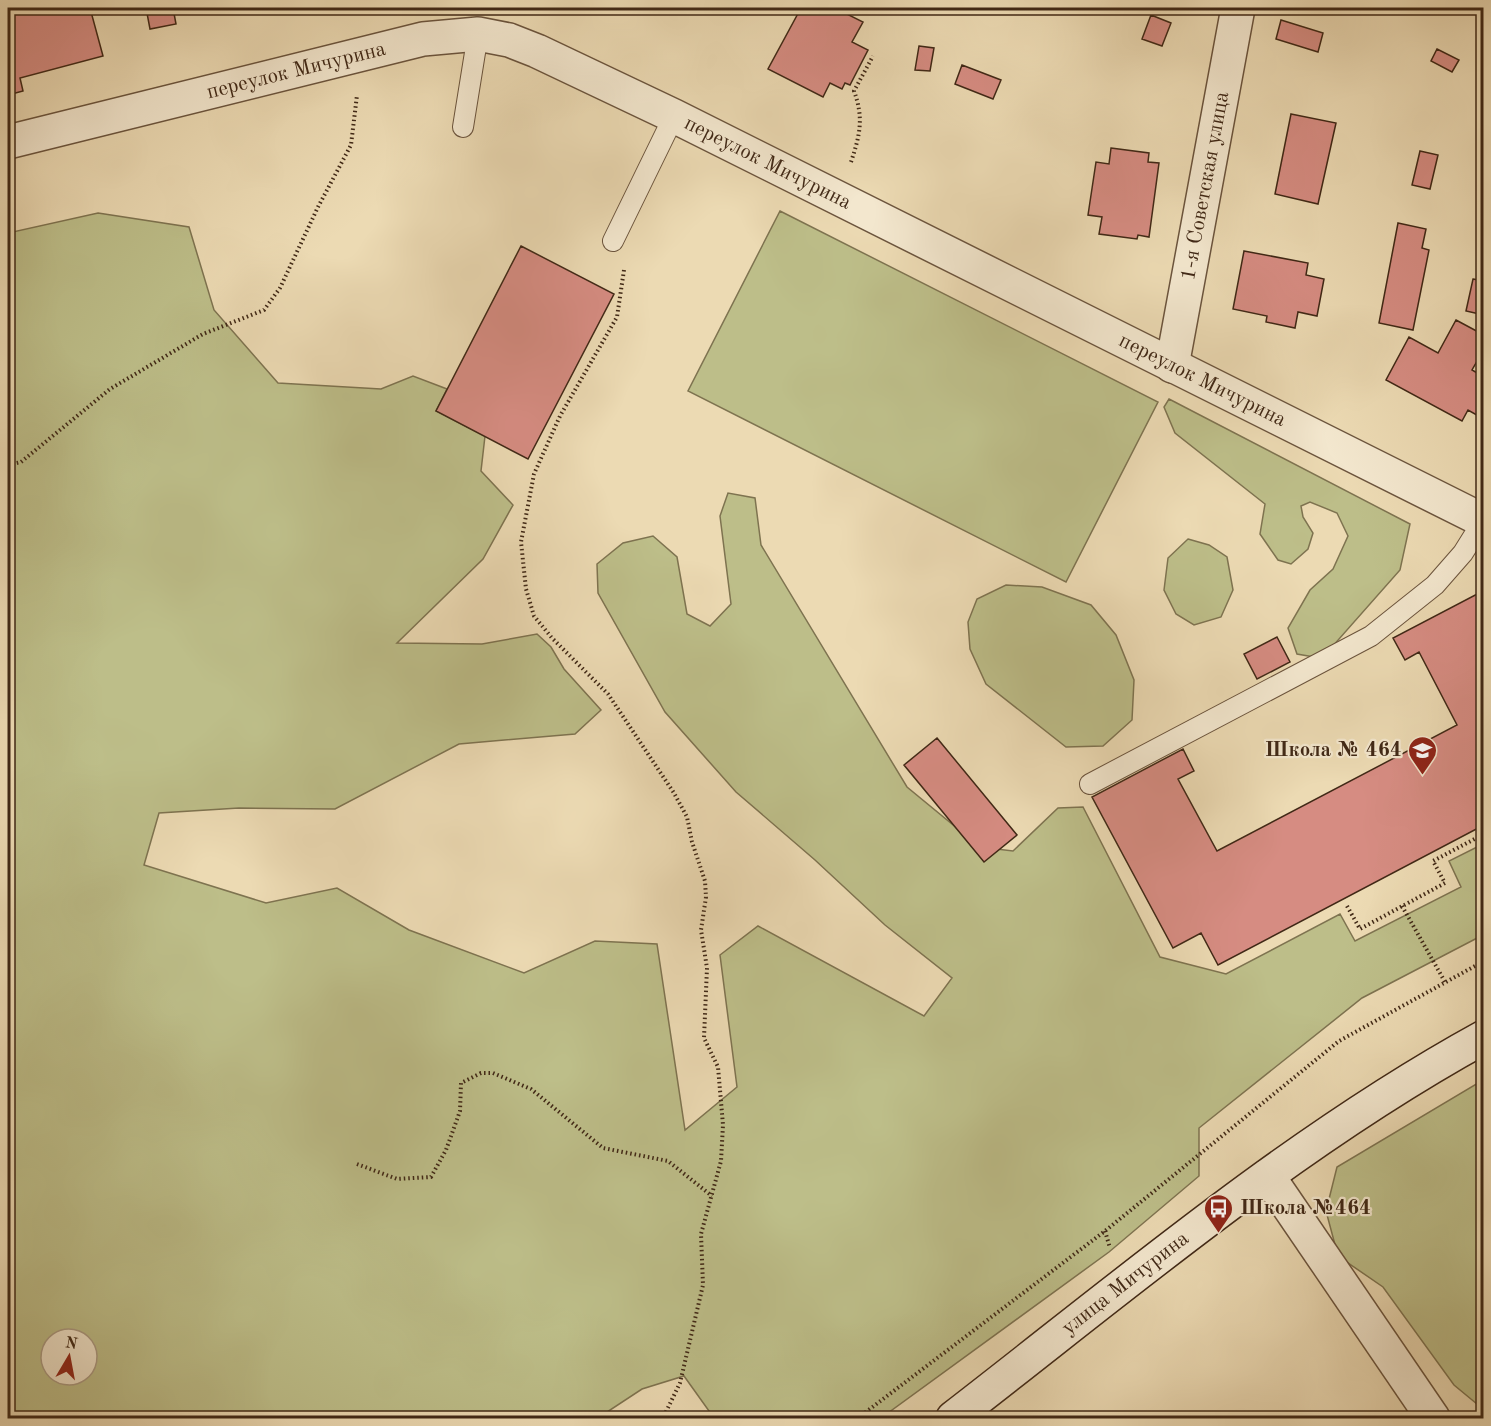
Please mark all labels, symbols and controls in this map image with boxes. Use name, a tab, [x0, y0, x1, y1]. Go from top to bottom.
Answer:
street label: переулок Мичурина	[205, 38, 388, 103]
street label: 1-я Советская улица	[1177, 90, 1233, 282]
street label: переулок Мичурина	[681, 112, 855, 213]
street label: переулок Мичурина	[1116, 330, 1289, 431]
school or university icon: Школа № 464	[1407, 734, 1439, 776]
place label: Школа № 464	[1265, 740, 1402, 761]
bus stop icon: Школа №464	[1203, 1192, 1235, 1234]
place label: Школа №464	[1240, 1198, 1371, 1219]
street label: улица Мичурина	[1058, 1227, 1193, 1339]
north arrow	[39, 1327, 99, 1387]
text: N	[64, 1335, 79, 1353]

